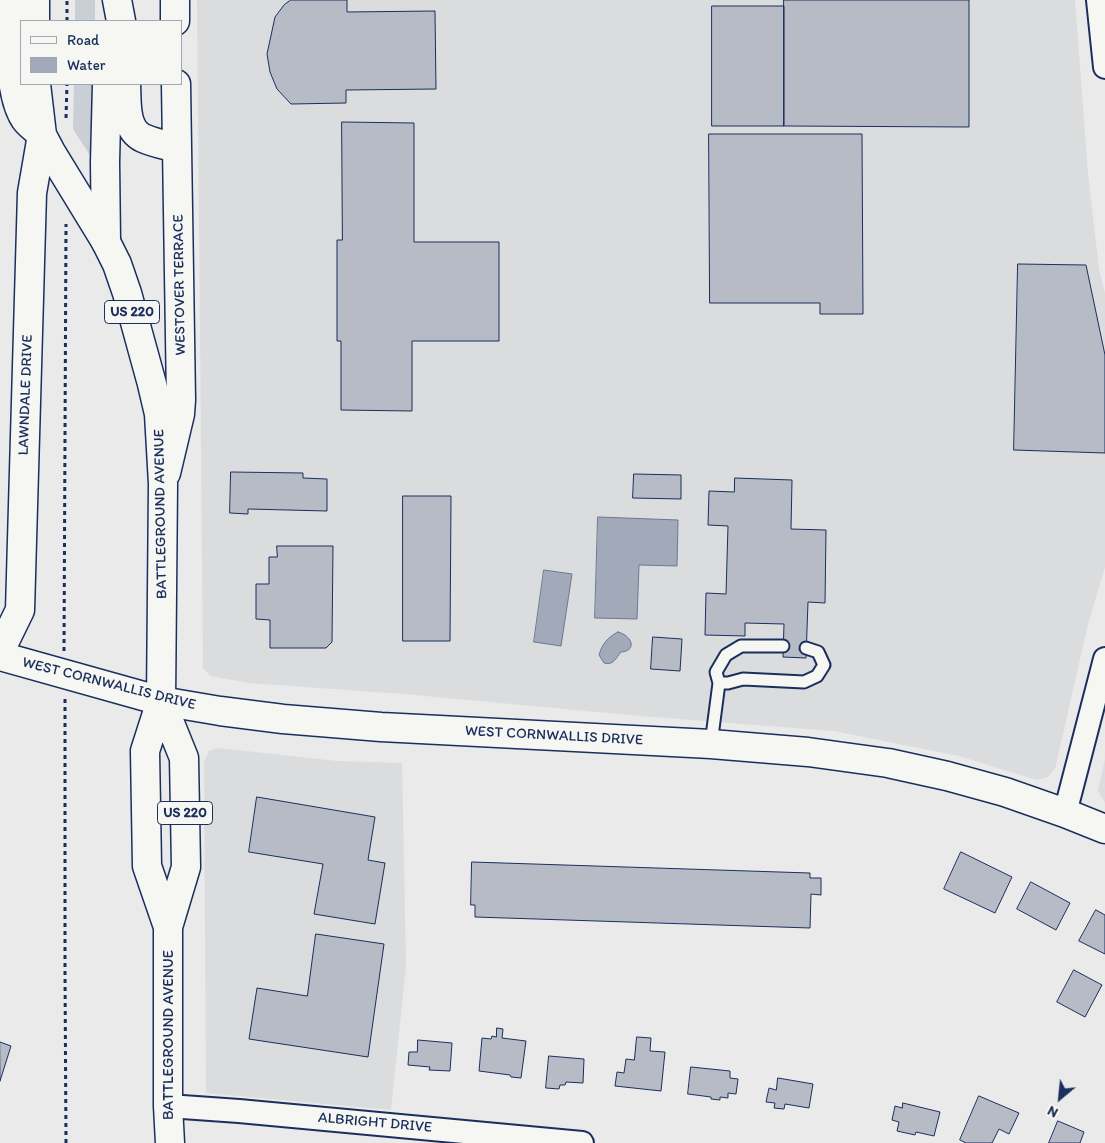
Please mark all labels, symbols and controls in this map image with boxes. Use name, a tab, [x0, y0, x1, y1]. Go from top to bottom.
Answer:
legend	[20, 20, 182, 85]
text: Road	[67, 31, 99, 49]
text: Water	[67, 56, 105, 74]
street label: WESTOVER TERRACE	[170, 214, 190, 356]
road number: US 220	[104, 300, 160, 324]
street label: LAWNDALE DRIVE	[15, 334, 37, 456]
street label: BATTLEGROUND AVENUE	[151, 429, 171, 599]
street label: WEST CORNWALLIS DRIVE	[20, 654, 198, 714]
street label: WEST CORNWALLIS DRIVE	[464, 722, 644, 750]
road number: US 220	[158, 801, 212, 824]
street label: BATTLEGROUND AVENUE	[160, 950, 178, 1120]
north arrow	[1035, 1073, 1085, 1123]
text: N	[1045, 1102, 1061, 1121]
street label: ALBRIGHT DRIVE	[317, 1109, 433, 1137]

